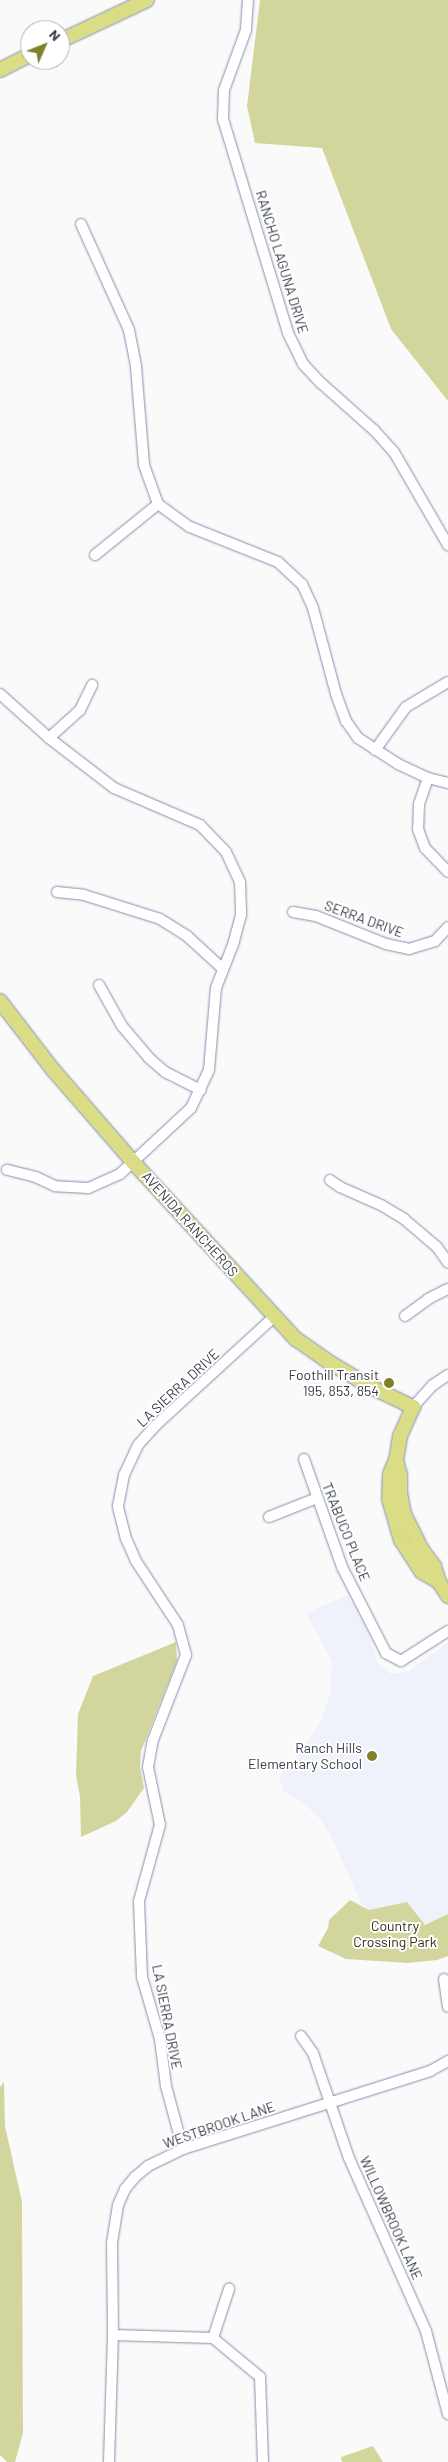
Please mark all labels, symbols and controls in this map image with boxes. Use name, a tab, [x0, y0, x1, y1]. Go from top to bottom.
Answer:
north arrow	[20, 20, 70, 70]
text: N	[46, 26, 65, 44]
street label: RANCHO LAGUNA DRIVE	[252, 188, 312, 336]
street label: SERRA DRIVE	[322, 897, 406, 941]
street label: AVENIDA RANCHEROS	[138, 1168, 242, 1280]
street label: LA SIERRA DRIVE	[133, 1346, 223, 1430]
place label: Foothill Transit 195, 853, 854	[289, 1367, 379, 1400]
marker: Foothill Transit 195, 853, 854	[383, 1377, 395, 1389]
street label: TRABUCO PLACE	[318, 1480, 374, 1584]
place label: Ranch Hills Elementary School	[248, 1740, 362, 1772]
marker: Ranch Hills Elementary School	[366, 1750, 378, 1762]
park label: Country Crossing Park	[353, 1918, 437, 1950]
street label: LA SIERRA DRIVE	[149, 1963, 185, 2071]
street label: WESTBROOK LANE	[161, 2098, 277, 2152]
street label: WILLOWBROOK LANE	[356, 2154, 426, 2282]

